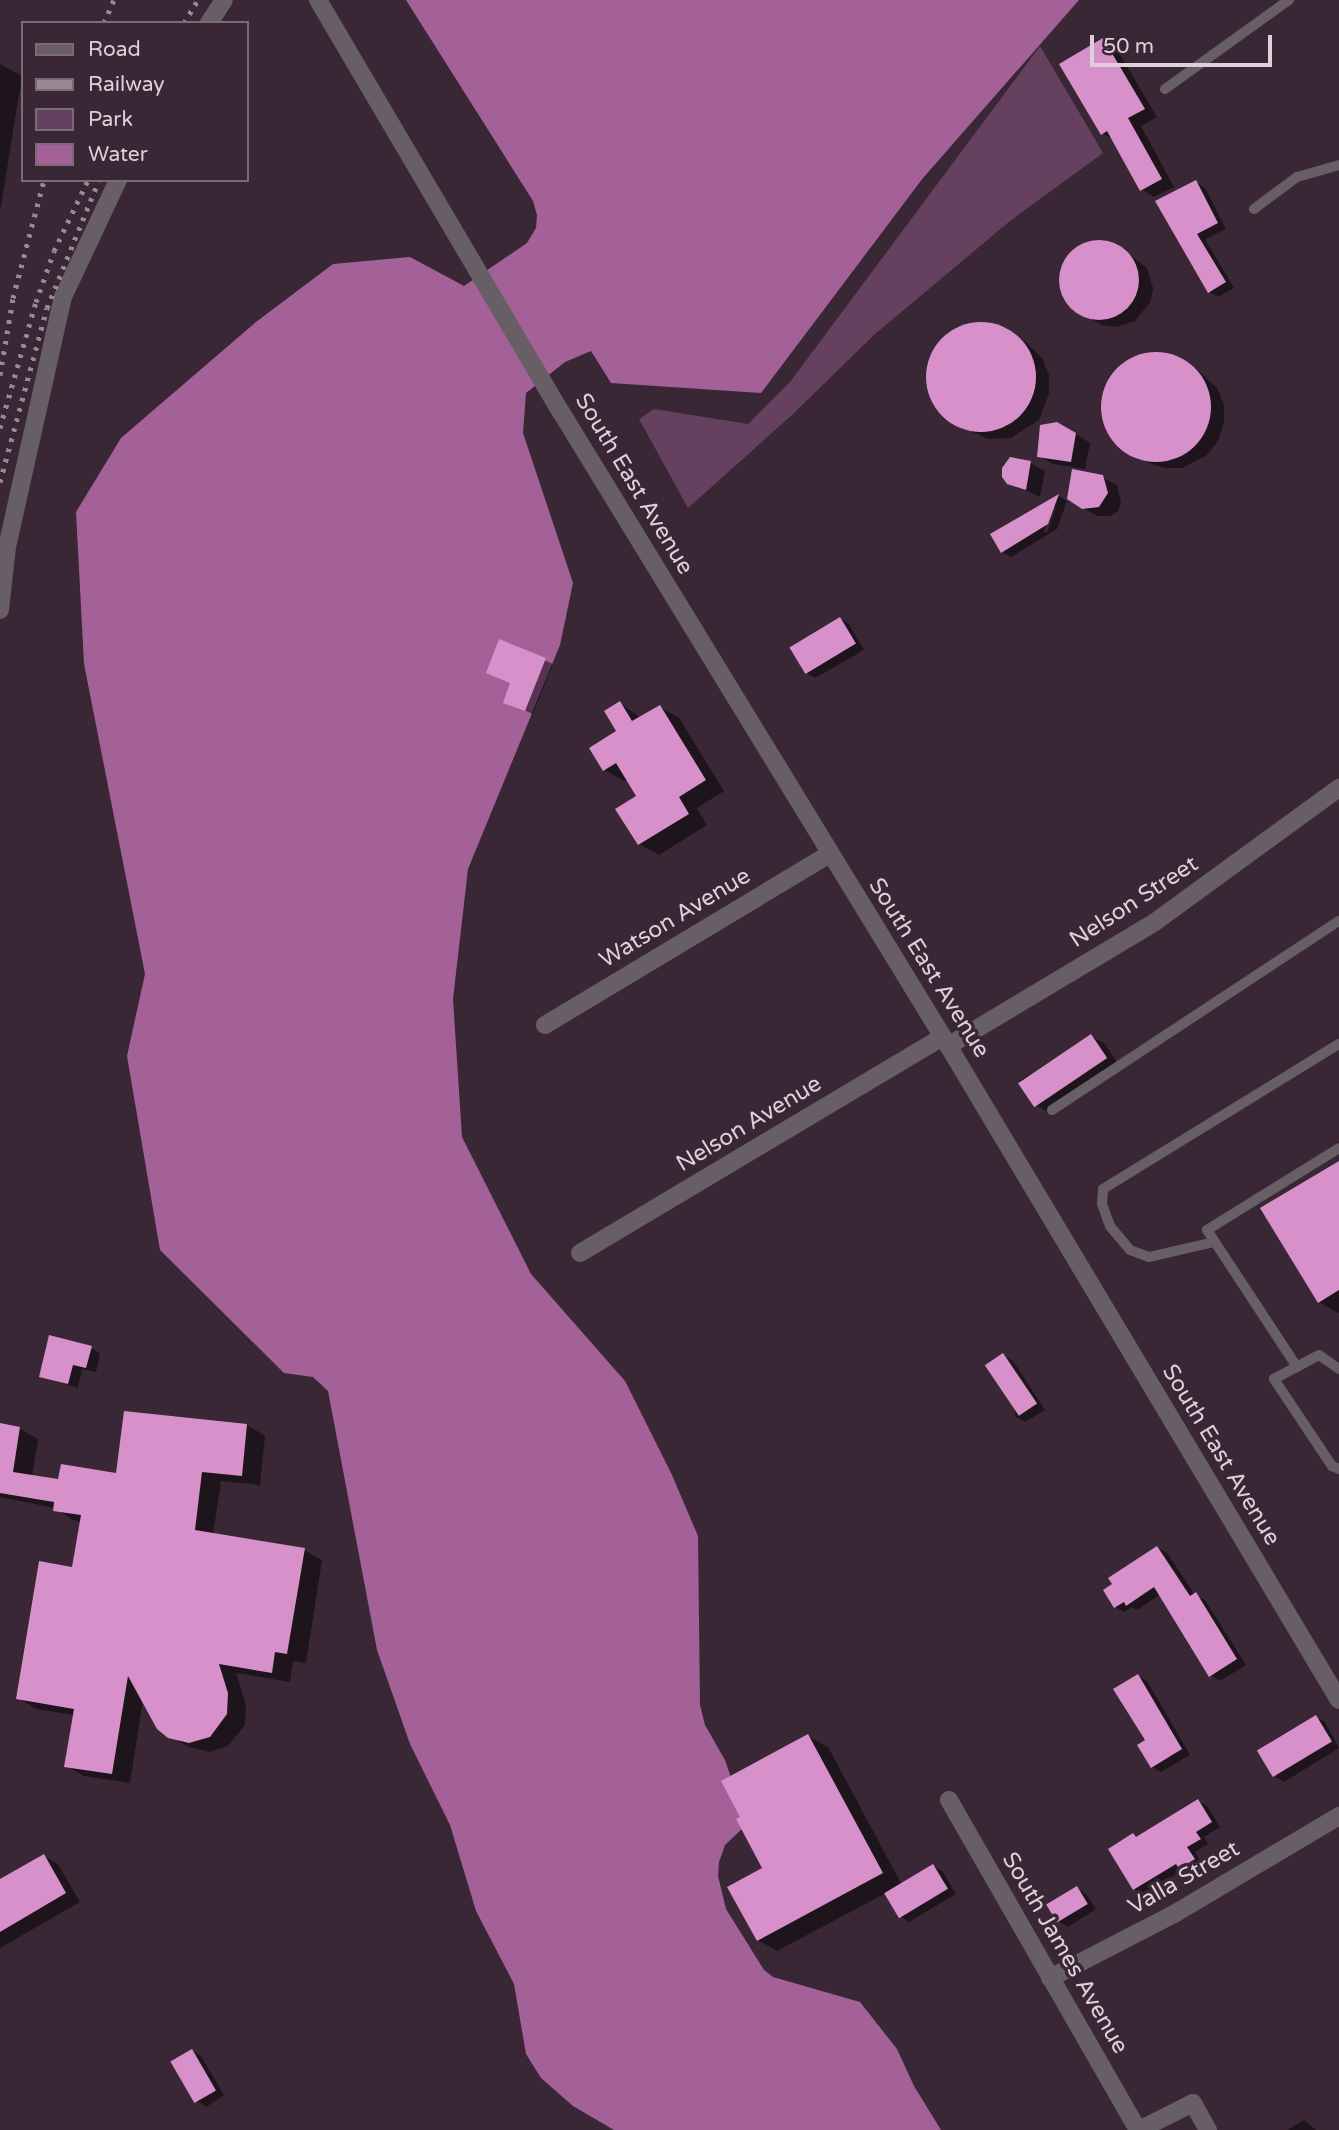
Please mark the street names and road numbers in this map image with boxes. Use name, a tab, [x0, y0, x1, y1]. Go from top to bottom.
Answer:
street label: South East Avenue	[569, 388, 699, 580]
street label: Nelson Street	[1065, 850, 1203, 954]
street label: Watson Avenue	[595, 862, 755, 974]
street label: South East Avenue	[863, 873, 995, 1063]
street label: Nelson Avenue	[672, 1070, 826, 1178]
street label: South East Avenue	[1156, 1359, 1286, 1551]
street label: Valla Street	[1124, 1835, 1244, 1921]
street label: South James Avenue	[996, 1847, 1134, 2059]

